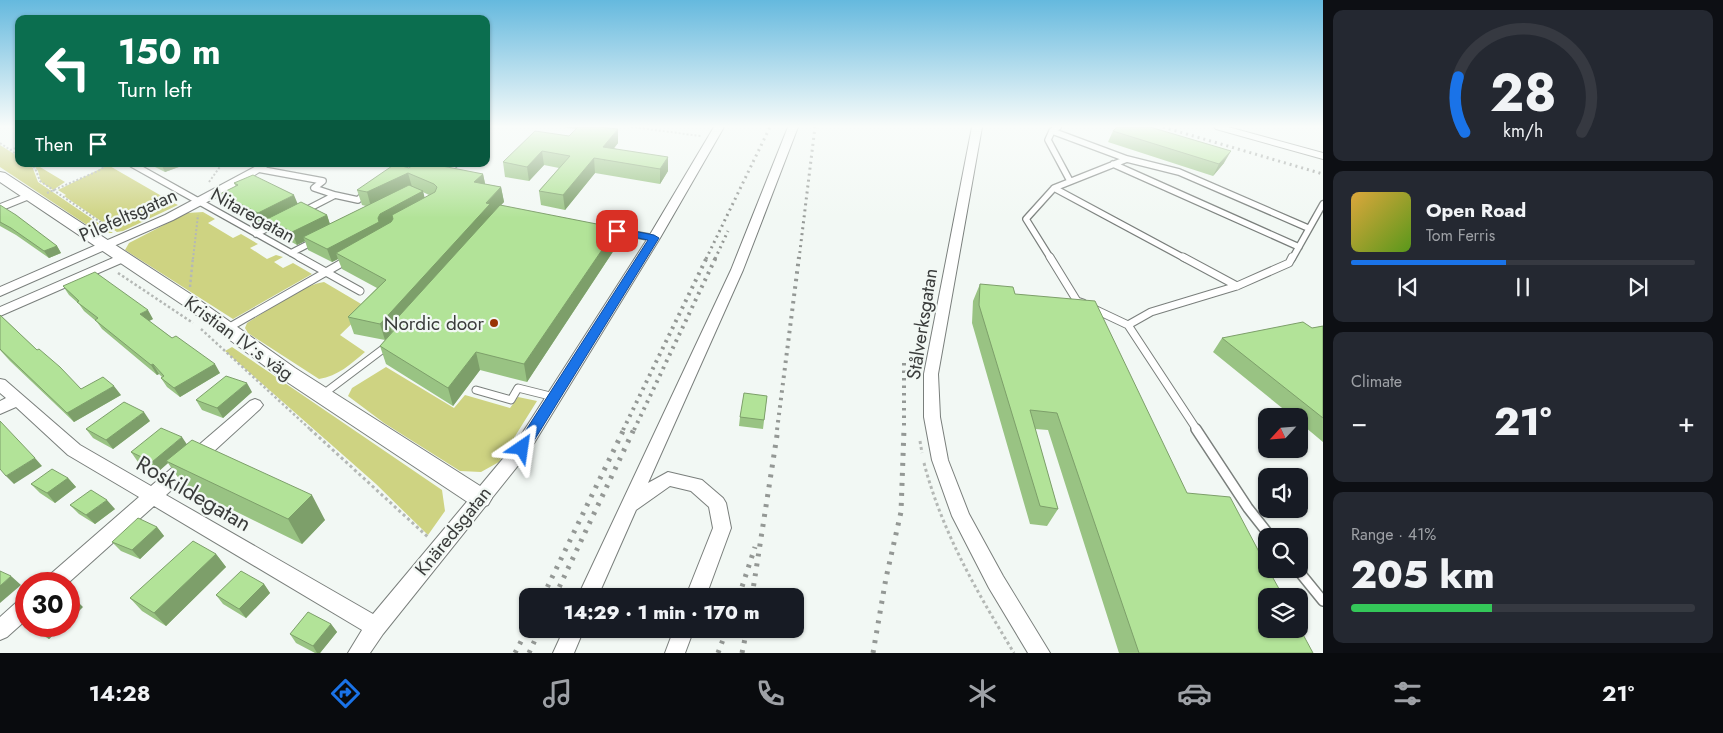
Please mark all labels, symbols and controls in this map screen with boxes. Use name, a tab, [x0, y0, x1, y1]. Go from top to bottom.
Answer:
text: 150 m	[118, 27, 221, 77]
icon: left	[35, 35, 100, 100]
text: 28	[1490, 55, 1556, 131]
text: Turn left	[118, 73, 192, 105]
text: km/h	[1503, 118, 1543, 144]
icon: arrive	[84, 130, 112, 158]
text: Then	[35, 131, 74, 158]
street label: Pilefeltsgatan	[75, 181, 181, 249]
street label: Nitaregatan	[206, 181, 300, 249]
text: Open Road	[1426, 197, 1526, 224]
pin	[596, 210, 638, 252]
icon: arrive	[603, 217, 631, 245]
text: Tom Ferris	[1426, 224, 1495, 247]
street label: Stålverksgatan	[900, 266, 944, 382]
icon: previous	[1394, 273, 1422, 301]
icon: pause	[1509, 273, 1537, 301]
icon: next	[1624, 273, 1652, 301]
street label: Kristian IV:s väg	[179, 289, 299, 387]
place label: Nordic door	[384, 310, 484, 337]
marker: Nordic door	[488, 317, 500, 329]
text: Climate	[1351, 370, 1402, 393]
text: 21°	[1494, 394, 1551, 449]
text: −	[1351, 402, 1368, 443]
text: +	[1678, 402, 1695, 443]
north arrow	[1258, 408, 1308, 458]
map controls	[1258, 408, 1308, 638]
position arrow	[495, 421, 547, 473]
street label: Roskildegatan	[131, 447, 257, 539]
button: sound	[1258, 468, 1308, 518]
street label: Knäredsgatan	[409, 481, 497, 581]
text: Range · 41%	[1351, 523, 1436, 546]
button: search	[1258, 528, 1308, 578]
text: 205 km	[1351, 547, 1495, 602]
speed limit sign: 30	[15, 572, 80, 637]
button: layers	[1258, 588, 1308, 638]
text: 14:29 · 1 min · 170 m	[563, 599, 760, 626]
icon: directions	[328, 676, 363, 711]
icon: music	[540, 676, 575, 711]
icon: phone	[753, 676, 788, 711]
icon: climate	[965, 676, 1000, 711]
icon: car	[1177, 676, 1212, 711]
icon: filters	[1390, 676, 1425, 711]
text: 14:28	[89, 677, 151, 709]
text: 21°	[1602, 677, 1634, 709]

